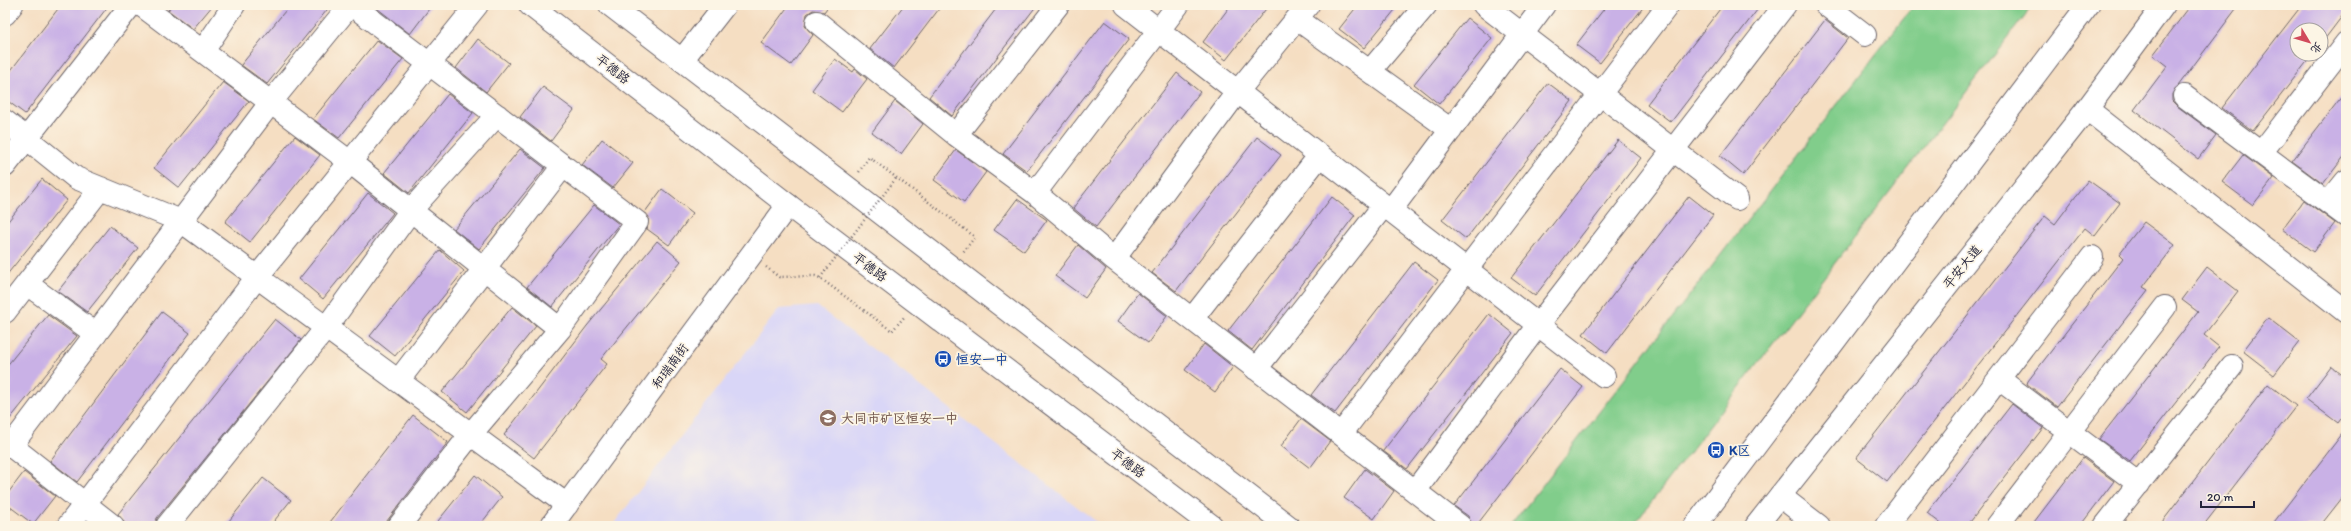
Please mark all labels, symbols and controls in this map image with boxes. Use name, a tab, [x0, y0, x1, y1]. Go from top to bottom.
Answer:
north arrow	[2289, 22, 2329, 62]
text: 北	[2308, 40, 2325, 56]
street label: 平德路	[593, 51, 633, 87]
street label: 平安大道	[1940, 242, 1984, 292]
street label: 平德路	[850, 249, 890, 285]
street label: 和瑞南街	[649, 341, 691, 391]
bus stop icon: 恒安一中	[933, 349, 953, 369]
place label: 恒安一中	[956, 352, 1008, 367]
school or university icon: 大同市矿区恒安一中	[818, 408, 838, 428]
place label: 大同市矿区恒安一中	[841, 411, 958, 426]
bus stop icon: K区	[1706, 440, 1726, 460]
place label: K区	[1729, 443, 1750, 458]
street label: 平德路	[1108, 445, 1148, 481]
scale bar	[2201, 483, 2254, 509]
text: 20 m	[2207, 490, 2234, 504]

